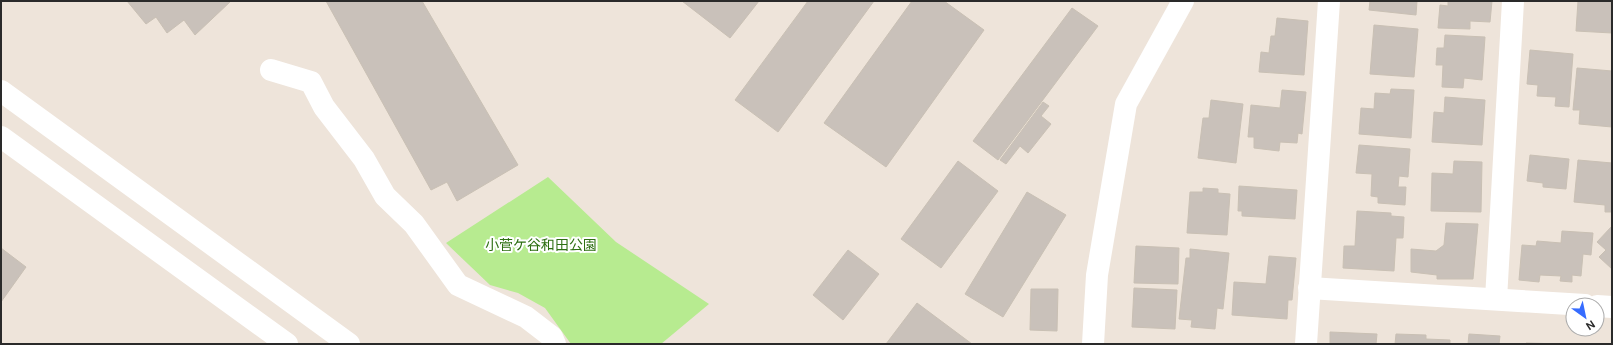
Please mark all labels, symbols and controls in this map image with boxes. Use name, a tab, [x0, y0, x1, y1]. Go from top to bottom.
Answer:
park label: 小菅ケ谷和田公園	[485, 236, 597, 254]
north arrow	[1565, 297, 1605, 337]
text: N	[1583, 317, 1598, 333]

